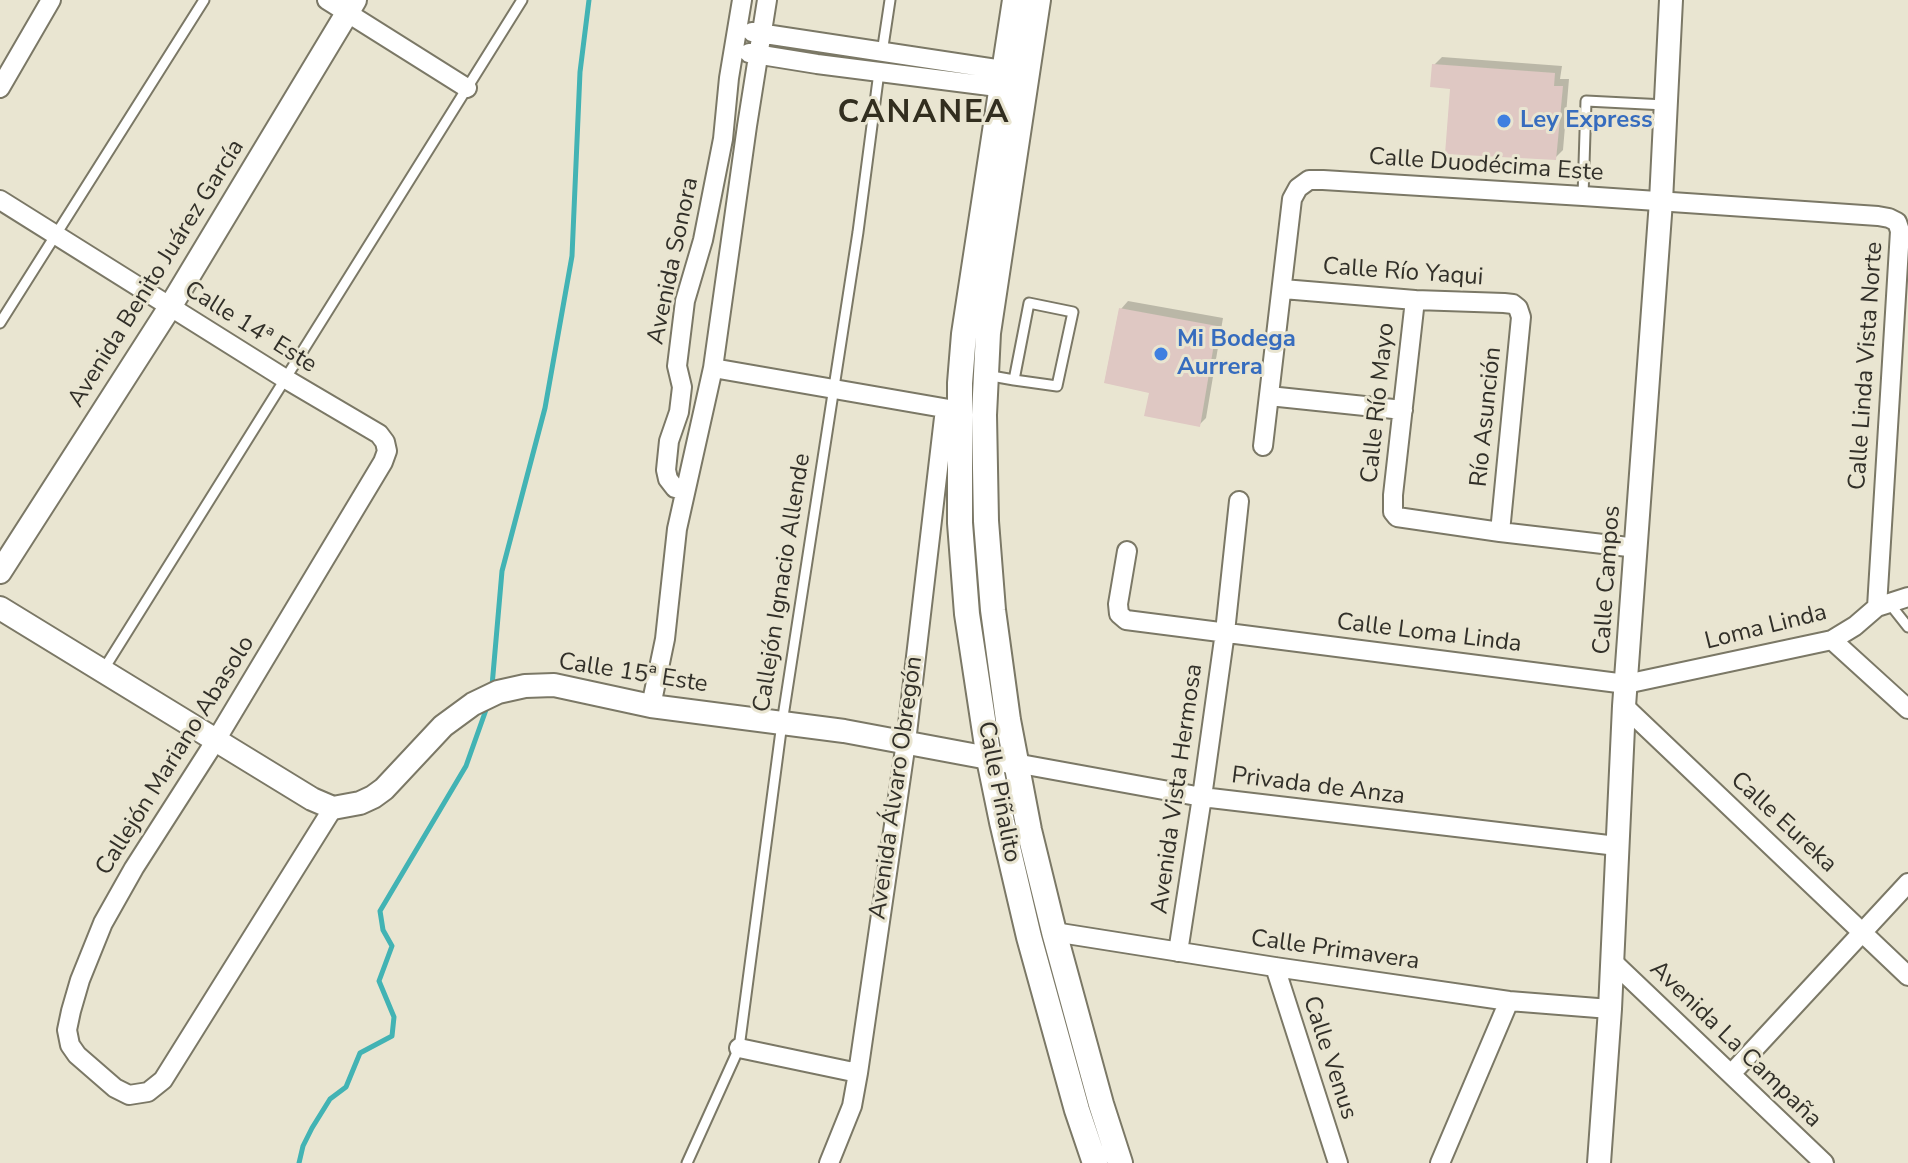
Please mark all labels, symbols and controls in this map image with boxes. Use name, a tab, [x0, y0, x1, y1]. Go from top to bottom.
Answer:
district label: CANANEA	[837, 95, 1011, 133]
place label: Ley Express	[1520, 107, 1653, 135]
marker: Ley Express	[1495, 112, 1513, 130]
street label: Avenida Benito Juárez García	[63, 135, 251, 413]
street label: Calle Duodécima Este	[1368, 143, 1604, 189]
street label: Avenida Sonora	[642, 175, 706, 347]
street label: Calle Linda Vista Norte	[1844, 241, 1890, 491]
street label: Calle Río Yaqui	[1322, 253, 1484, 293]
street label: Calle 14ª Este	[179, 276, 321, 380]
street label: Calle Río Mayo	[1356, 321, 1402, 485]
place label: Mi Bodega Aurrera	[1177, 326, 1296, 382]
marker: Mi Bodega Aurrera	[1152, 345, 1170, 363]
street label: Río Asunción	[1465, 345, 1509, 489]
street label: Callejón Ignacio Allende	[748, 452, 818, 714]
street label: Calle Campos	[1588, 504, 1628, 656]
street label: Loma Linda	[1702, 599, 1830, 657]
street label: Calle Loma Linda	[1335, 608, 1523, 660]
street label: Callejón Mariano Abasolo	[90, 631, 262, 881]
street label: Calle 15ª Este	[556, 648, 710, 700]
street label: Avenida Álvaro Obregón	[864, 654, 930, 922]
street label: Avenida Vista Hermosa	[1146, 662, 1210, 916]
street label: Calle Piñalito	[970, 719, 1026, 865]
street label: Privada de Anza	[1230, 762, 1406, 812]
street label: Calle Eureka	[1724, 767, 1842, 879]
street label: Calle Primavera	[1249, 925, 1421, 977]
street label: Avenida La Campaña	[1643, 955, 1827, 1135]
street label: Calle Venus	[1296, 993, 1362, 1123]

